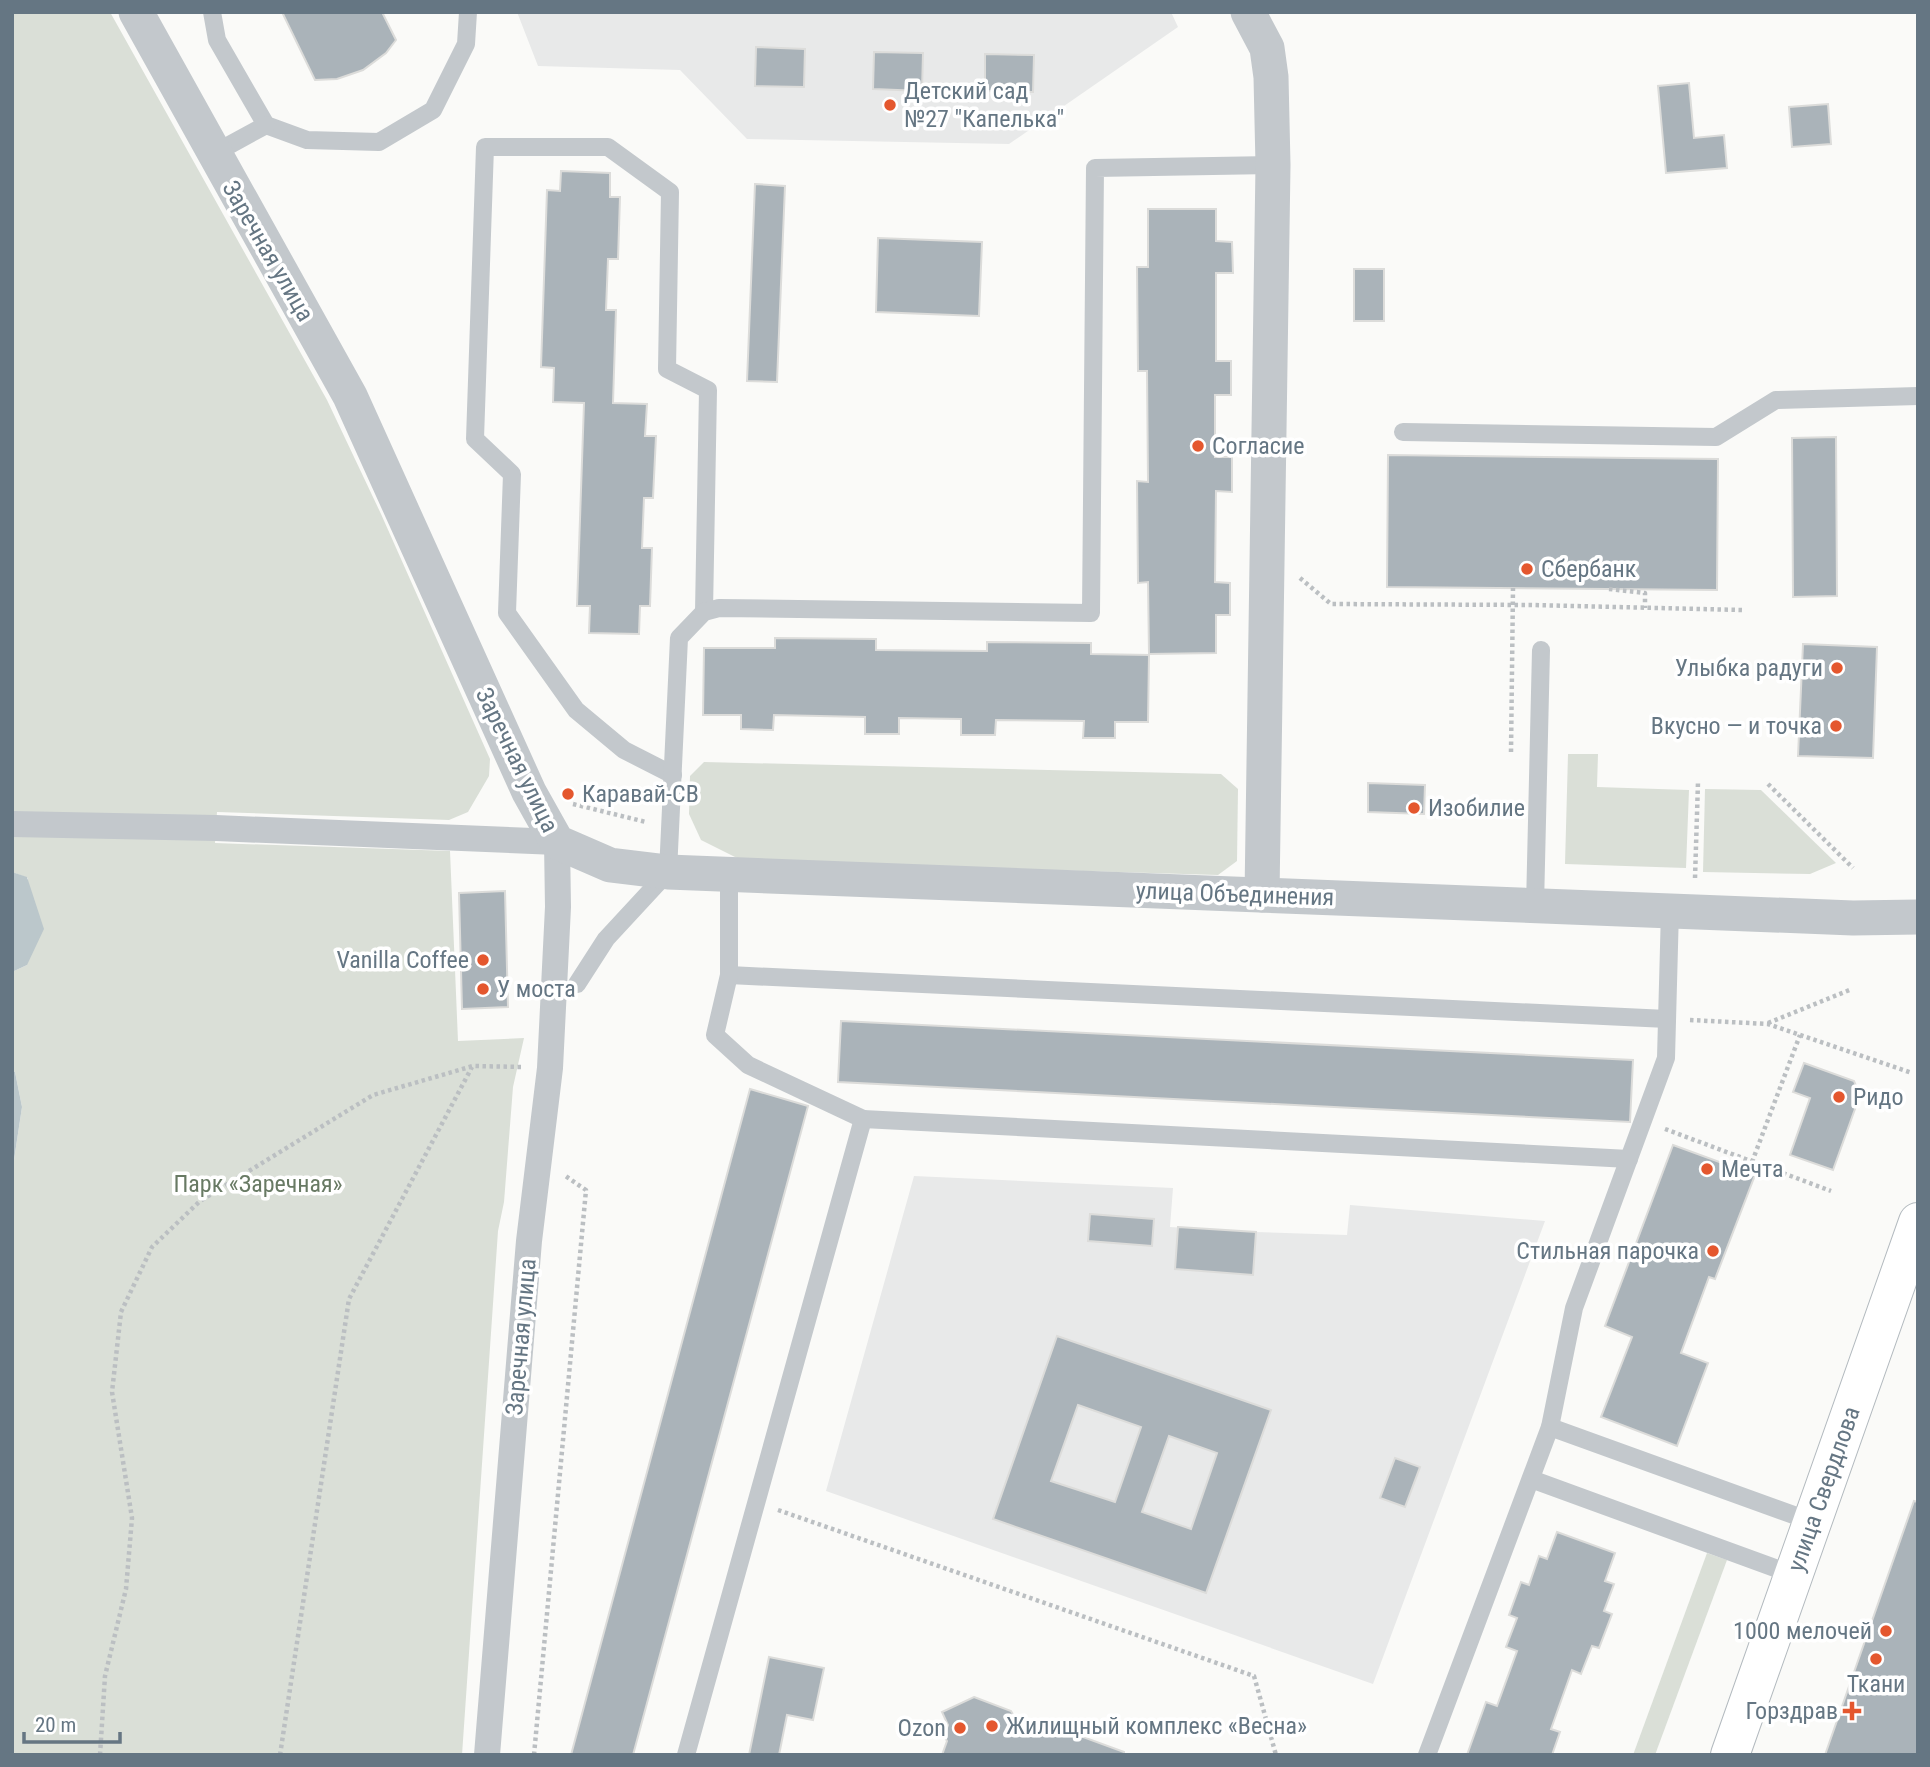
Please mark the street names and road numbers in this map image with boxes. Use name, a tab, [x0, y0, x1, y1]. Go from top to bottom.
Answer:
street label: Заречная улица	[217, 176, 319, 326]
street label: Заречная улица	[470, 683, 564, 837]
street label: улица Объединения	[1135, 877, 1335, 911]
street label: Заречная улица	[500, 1257, 542, 1417]
street label: улица Свердлова	[1782, 1403, 1866, 1575]

